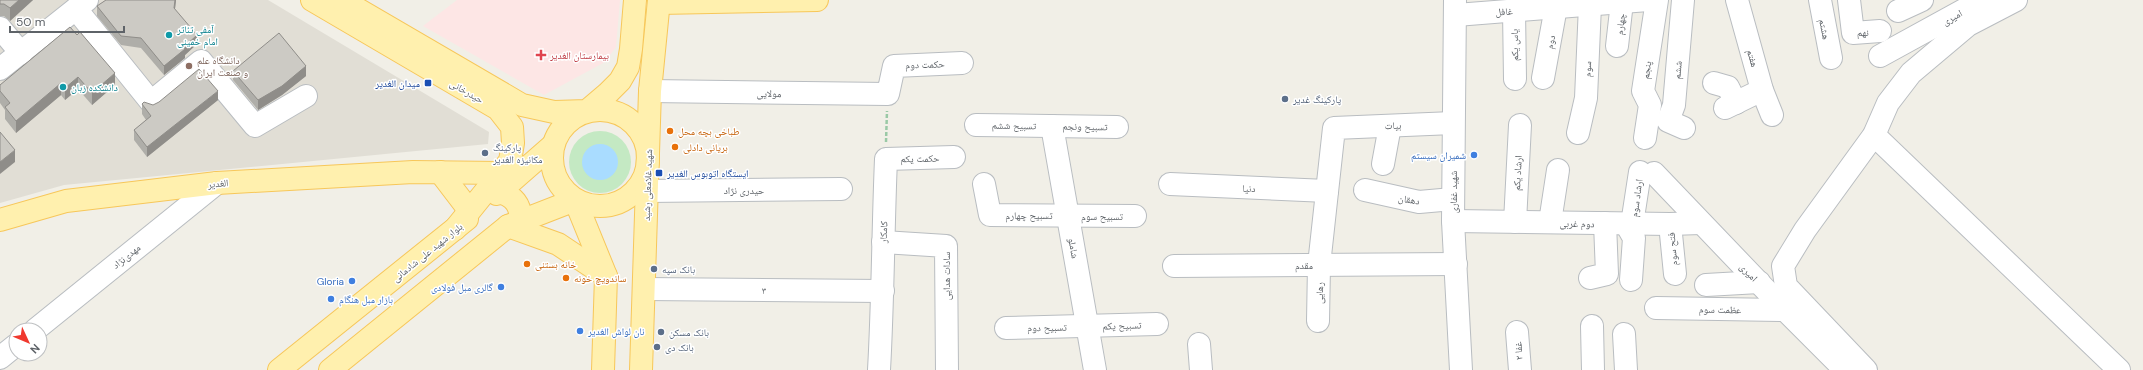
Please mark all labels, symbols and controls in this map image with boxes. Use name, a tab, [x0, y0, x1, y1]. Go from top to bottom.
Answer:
street label: غافل	[1495, 4, 1513, 19]
street label: امیری	[1940, 7, 1964, 28]
scale bar	[10, 8, 124, 34]
street label: چهارم	[1613, 12, 1629, 36]
text: 50 m	[16, 14, 45, 30]
street label: هشتم	[1815, 18, 1833, 41]
place label: آمفی تئاتر امام خمینی	[176, 23, 218, 49]
street label: نهم	[1857, 26, 1869, 40]
street label: یاس یکم	[1508, 29, 1522, 61]
marker: آمفی تئاتر امام خمینی	[164, 30, 174, 40]
street label: دوم	[1543, 34, 1559, 50]
street label: هفتم	[1743, 48, 1761, 69]
marker: بیمارستان الغدیر	[535, 49, 547, 61]
place label: بیمارستان الغدیر	[549, 49, 609, 62]
place label: دانشگاه علم و صنعت ایران	[197, 54, 248, 79]
street label: حکمت دوم	[905, 57, 946, 73]
street label: سوم	[1581, 60, 1595, 77]
street label: پنجم	[1639, 60, 1655, 80]
street label: ششم	[1670, 60, 1686, 80]
marker: دانشگاه علم و صنعت ایران	[184, 61, 194, 71]
place label: میدان الغدیر	[374, 77, 420, 90]
street label: حیدرخانی	[447, 77, 487, 107]
marker: میدان الغدیر	[423, 78, 433, 88]
place label: دانشکده زبان	[71, 81, 118, 94]
marker: دانشکده زبان	[58, 82, 68, 92]
street label: مولایی	[757, 87, 782, 100]
place label: پارکینگ غدیر	[1292, 93, 1341, 106]
marker: پارکینگ غدیر	[1280, 94, 1290, 104]
street label: تسبیح ششم	[992, 119, 1036, 133]
street label: بیات	[1384, 119, 1402, 132]
street label: تسبیح ونجم	[1062, 120, 1108, 134]
place label: طباخی بچه محل	[678, 125, 740, 138]
marker: طباخی بچه محل	[665, 126, 675, 136]
place label: پارکینگ مکانیزه الغدیر	[492, 141, 543, 166]
place label: بریانی دادلی	[683, 141, 728, 154]
marker: بریانی دادلی	[670, 142, 680, 152]
marker: پارکینگ مکانیزه الغدیر	[480, 148, 490, 158]
street label: شهید غلامعلی رشید	[640, 148, 655, 221]
place label: شمیران سیستم	[1411, 149, 1466, 163]
marker: شمیران سیستم	[1469, 150, 1479, 160]
street label: حکمت یکم	[900, 152, 940, 166]
street label: ارشاد یکم	[1510, 155, 1526, 191]
place label: ایستگاه اتوبوس الغدیر	[666, 167, 748, 180]
marker: ایستگاه اتوبوس الغدیر	[654, 168, 664, 178]
street label: شهید غفاری	[1447, 170, 1460, 213]
street label: الغدیر	[206, 176, 229, 191]
street label: ارشاد سوم	[1627, 178, 1647, 218]
street label: دنیا	[1242, 182, 1256, 195]
street label: حیدری نژاد	[724, 184, 765, 197]
street label: دهقان	[1397, 191, 1421, 208]
street label: تسبیح چهارم	[1005, 209, 1053, 223]
street label: تسبیح سوم	[1081, 210, 1123, 224]
street label: دوم غربی	[1559, 217, 1595, 231]
street label: بلوار شهید علی شادمانی	[389, 220, 465, 285]
street label: کامکار	[877, 221, 890, 244]
street label: فتح سوم	[1665, 232, 1681, 266]
street label: شاملو	[1065, 237, 1082, 260]
street label: مهدی‌نژاد	[110, 241, 143, 272]
street label: سادات هدایی	[940, 251, 953, 300]
place label: خانه بستنی	[535, 258, 577, 271]
marker: خانه بستنی	[522, 259, 532, 269]
street label: مقدم	[1295, 259, 1313, 273]
street label: امیری	[1737, 260, 1761, 284]
place label: بانک سپه	[662, 263, 695, 276]
marker: بانک سپه	[649, 264, 659, 274]
place label: ساندویچ خونه	[574, 272, 627, 285]
marker: ساندویچ خونه	[561, 273, 571, 283]
place label: Gloria	[317, 275, 344, 288]
marker: Gloria	[347, 276, 357, 286]
place label: گالری مبل فولادی	[431, 281, 494, 294]
marker: گالری مبل فولادی	[496, 282, 506, 292]
street label: رهایی	[1313, 282, 1326, 304]
street label: ۳	[762, 284, 767, 297]
place label: بازار مبل هنگام	[339, 293, 393, 307]
marker: بازار مبل هنگام	[326, 294, 336, 304]
street label: عظمت سوم	[1699, 303, 1741, 317]
street label: تسبیح یکم	[1102, 318, 1142, 334]
street label: تسبیح دوم	[1027, 321, 1067, 335]
north arrow	[8, 322, 48, 362]
place label: نان لواش الغدیر	[587, 325, 645, 338]
marker: نان لواش الغدیر	[575, 326, 585, 336]
place label: بانک مسکن	[669, 326, 709, 339]
marker: بانک مسکن	[656, 327, 666, 337]
text: N	[27, 341, 43, 357]
place label: بانک دی	[665, 341, 694, 354]
street label: غفا ۲	[1512, 341, 1525, 361]
marker: بانک دی	[652, 342, 662, 352]

